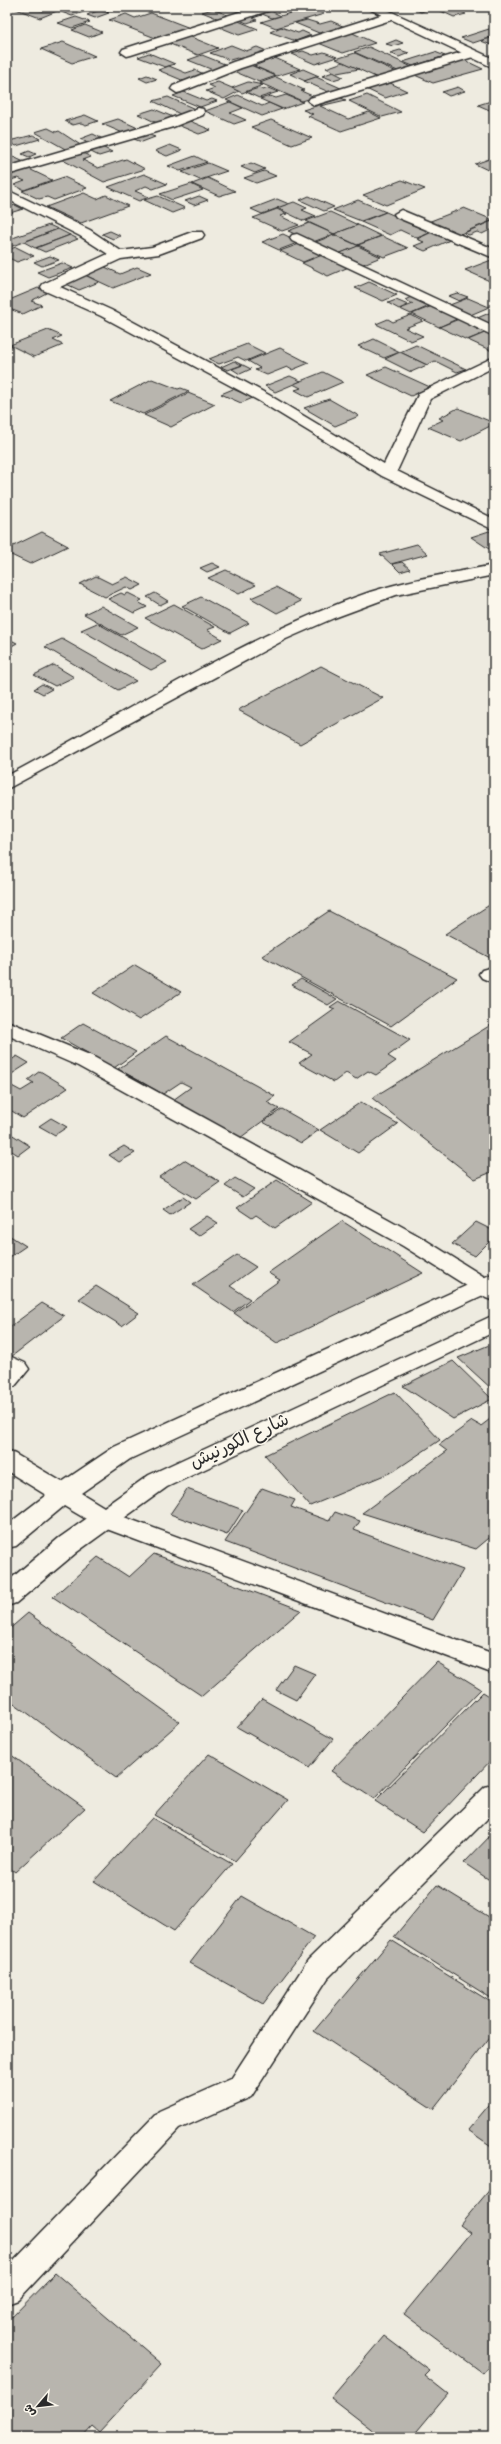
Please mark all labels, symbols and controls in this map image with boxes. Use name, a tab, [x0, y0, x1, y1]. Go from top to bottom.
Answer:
street label: شارع الكورنيش	[186, 1408, 294, 1476]
north arrow	[18, 2386, 58, 2426]
text: ش	[20, 2401, 40, 2419]

